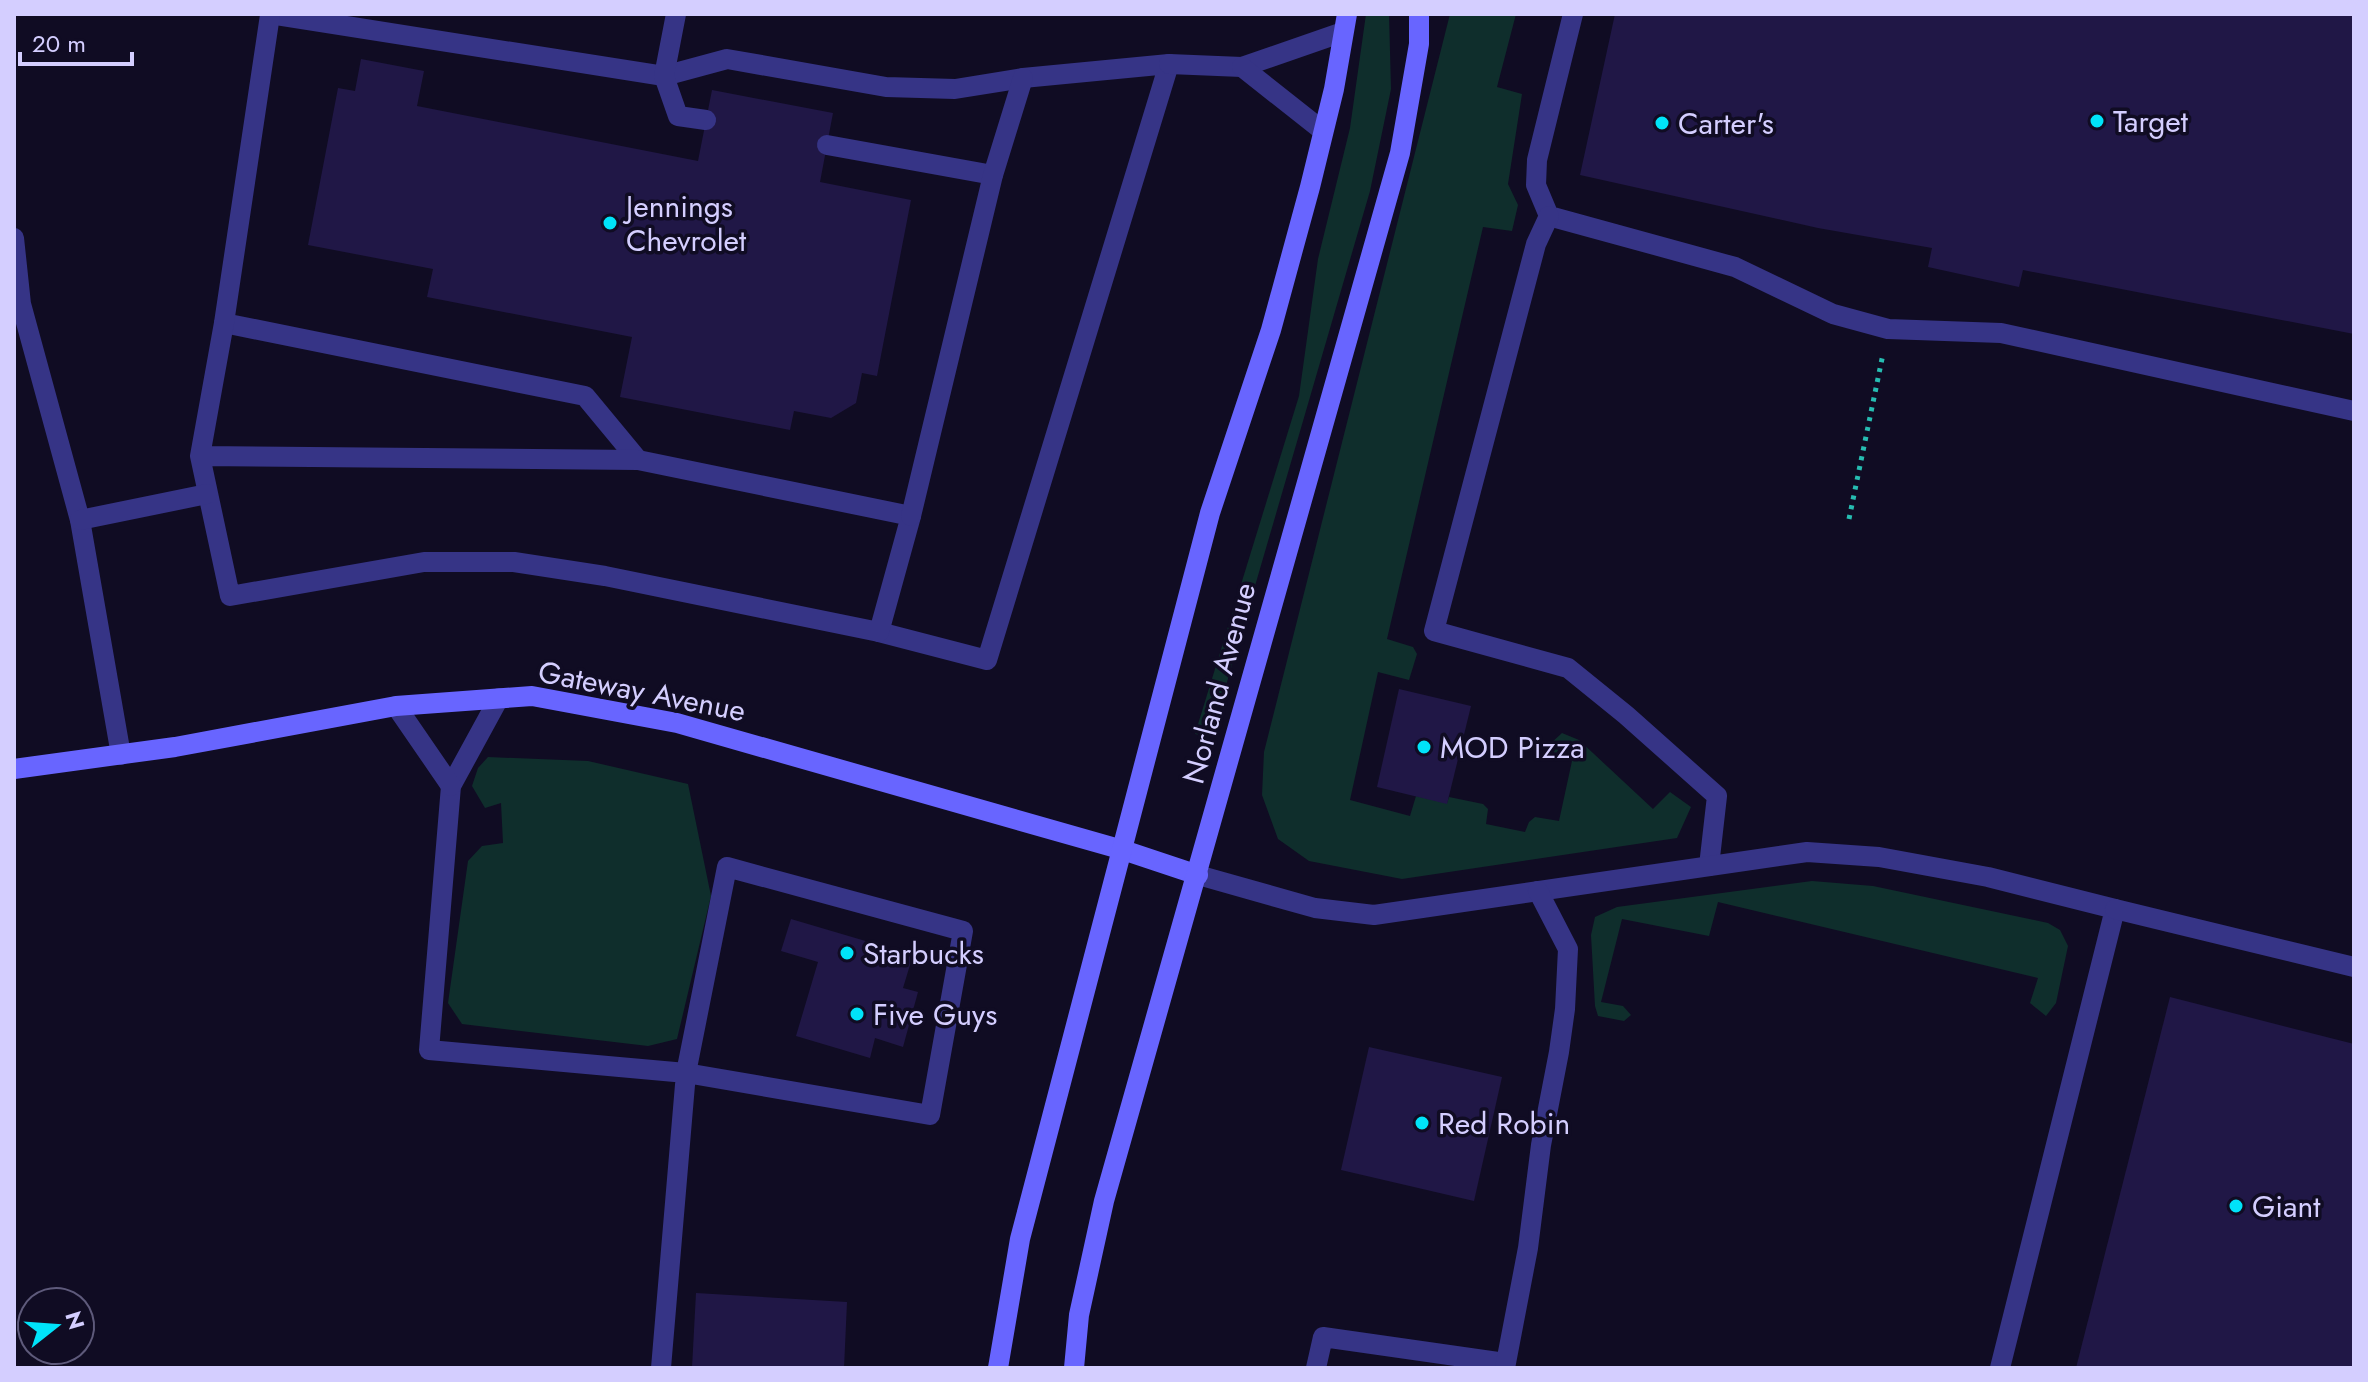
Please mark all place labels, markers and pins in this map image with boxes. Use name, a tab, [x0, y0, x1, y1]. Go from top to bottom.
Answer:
place label: Target	[2113, 100, 2189, 143]
place label: Carter's	[1678, 102, 1774, 145]
marker: Target	[2088, 112, 2106, 130]
marker: Carter's	[1653, 114, 1671, 132]
place label: Jennings Chevrolet	[622, 185, 747, 262]
marker: Jennings Chevrolet	[601, 214, 619, 232]
place label: MOD Pizza	[1440, 726, 1585, 769]
marker: MOD Pizza	[1415, 738, 1433, 756]
place label: Starbucks	[863, 932, 984, 975]
marker: Starbucks	[838, 944, 856, 962]
place label: Five Guys	[873, 993, 997, 1036]
marker: Five Guys	[848, 1005, 866, 1023]
place label: Red Robin	[1438, 1102, 1570, 1145]
marker: Red Robin	[1413, 1114, 1431, 1132]
place label: Giant	[2252, 1185, 2321, 1228]
marker: Giant	[2227, 1197, 2245, 1215]

